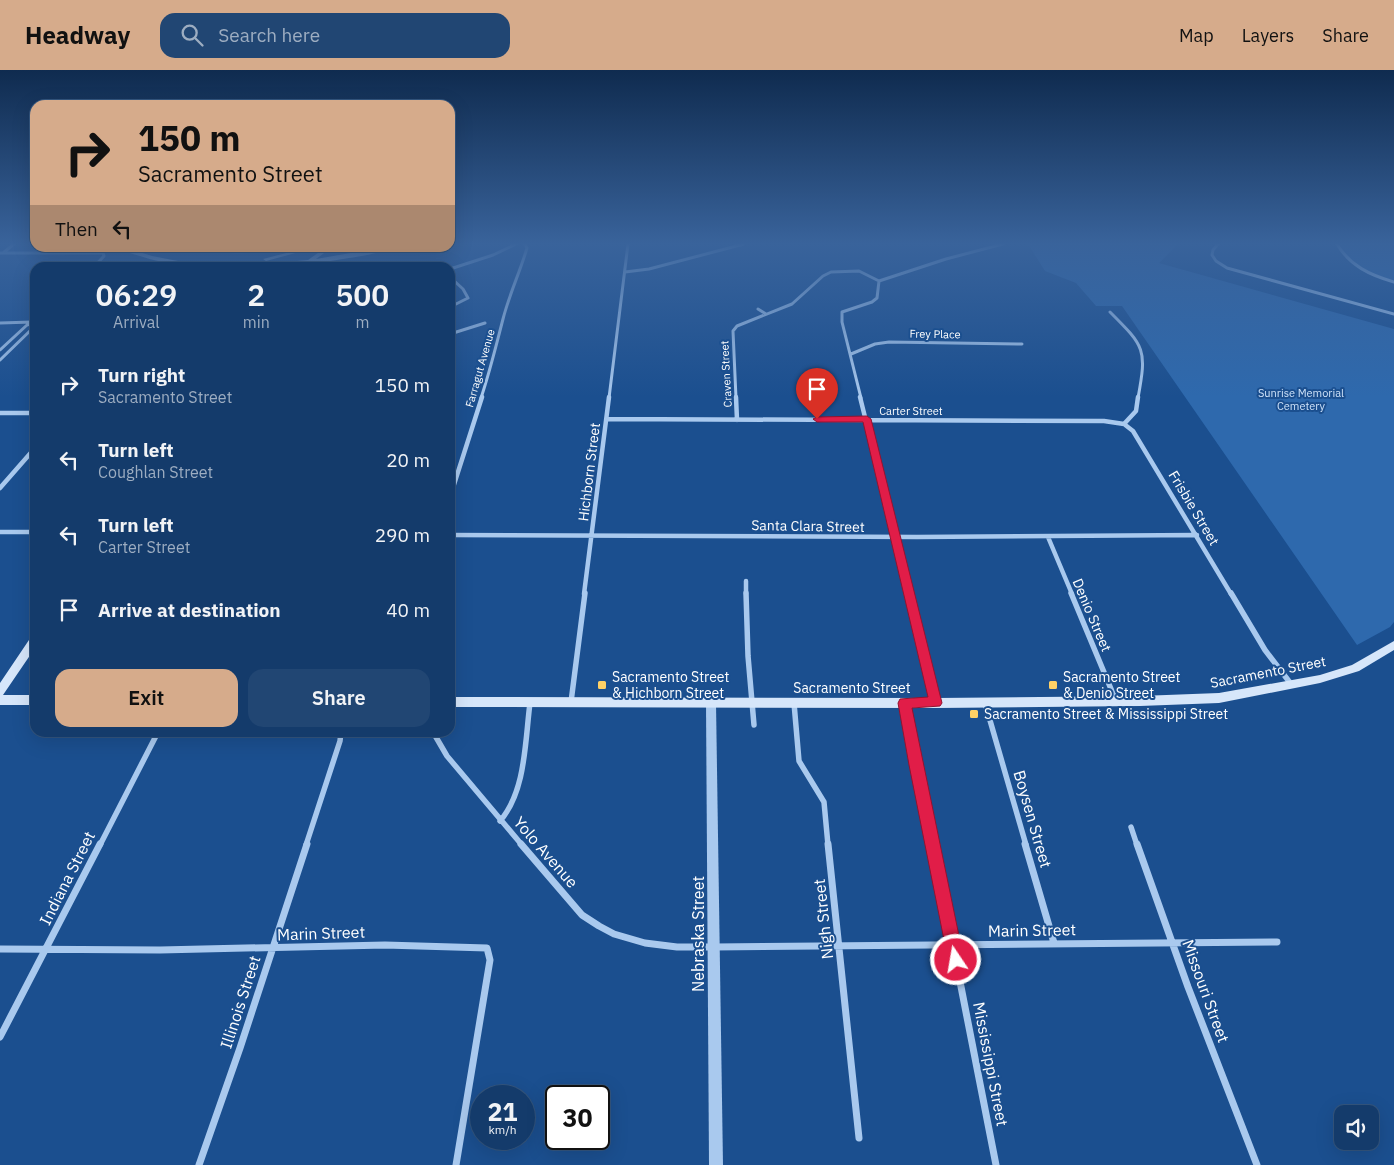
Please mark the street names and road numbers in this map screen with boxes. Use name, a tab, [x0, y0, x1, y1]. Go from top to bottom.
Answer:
street label: Farragut Avenue	[462, 327, 498, 409]
street label: Frey Place	[909, 327, 961, 341]
street label: Craven Street	[717, 340, 735, 408]
street label: Carter Street	[879, 404, 943, 418]
street label: Hichborn Street	[574, 422, 604, 522]
street label: Frisbie Street	[1165, 467, 1223, 549]
street label: Santa Clara Street	[751, 516, 865, 536]
street label: Denio Street	[1068, 576, 1116, 655]
street label: Sacramento Street	[1209, 652, 1327, 692]
street label: Sacramento Street	[793, 679, 911, 697]
street label: Boysen Street	[1010, 768, 1056, 870]
street label: Yolo Avenue	[510, 812, 583, 892]
street label: Indiana Street	[35, 828, 99, 928]
street label: Nebraska Street	[688, 876, 708, 992]
street label: Nigh Street	[809, 878, 837, 960]
street label: Marin Street	[988, 919, 1076, 941]
street label: Marin Street	[277, 921, 365, 945]
street label: Missouri Street	[1178, 937, 1234, 1045]
street label: Illinois Street	[216, 953, 264, 1051]
street label: Mississippi Street	[969, 1000, 1013, 1128]

